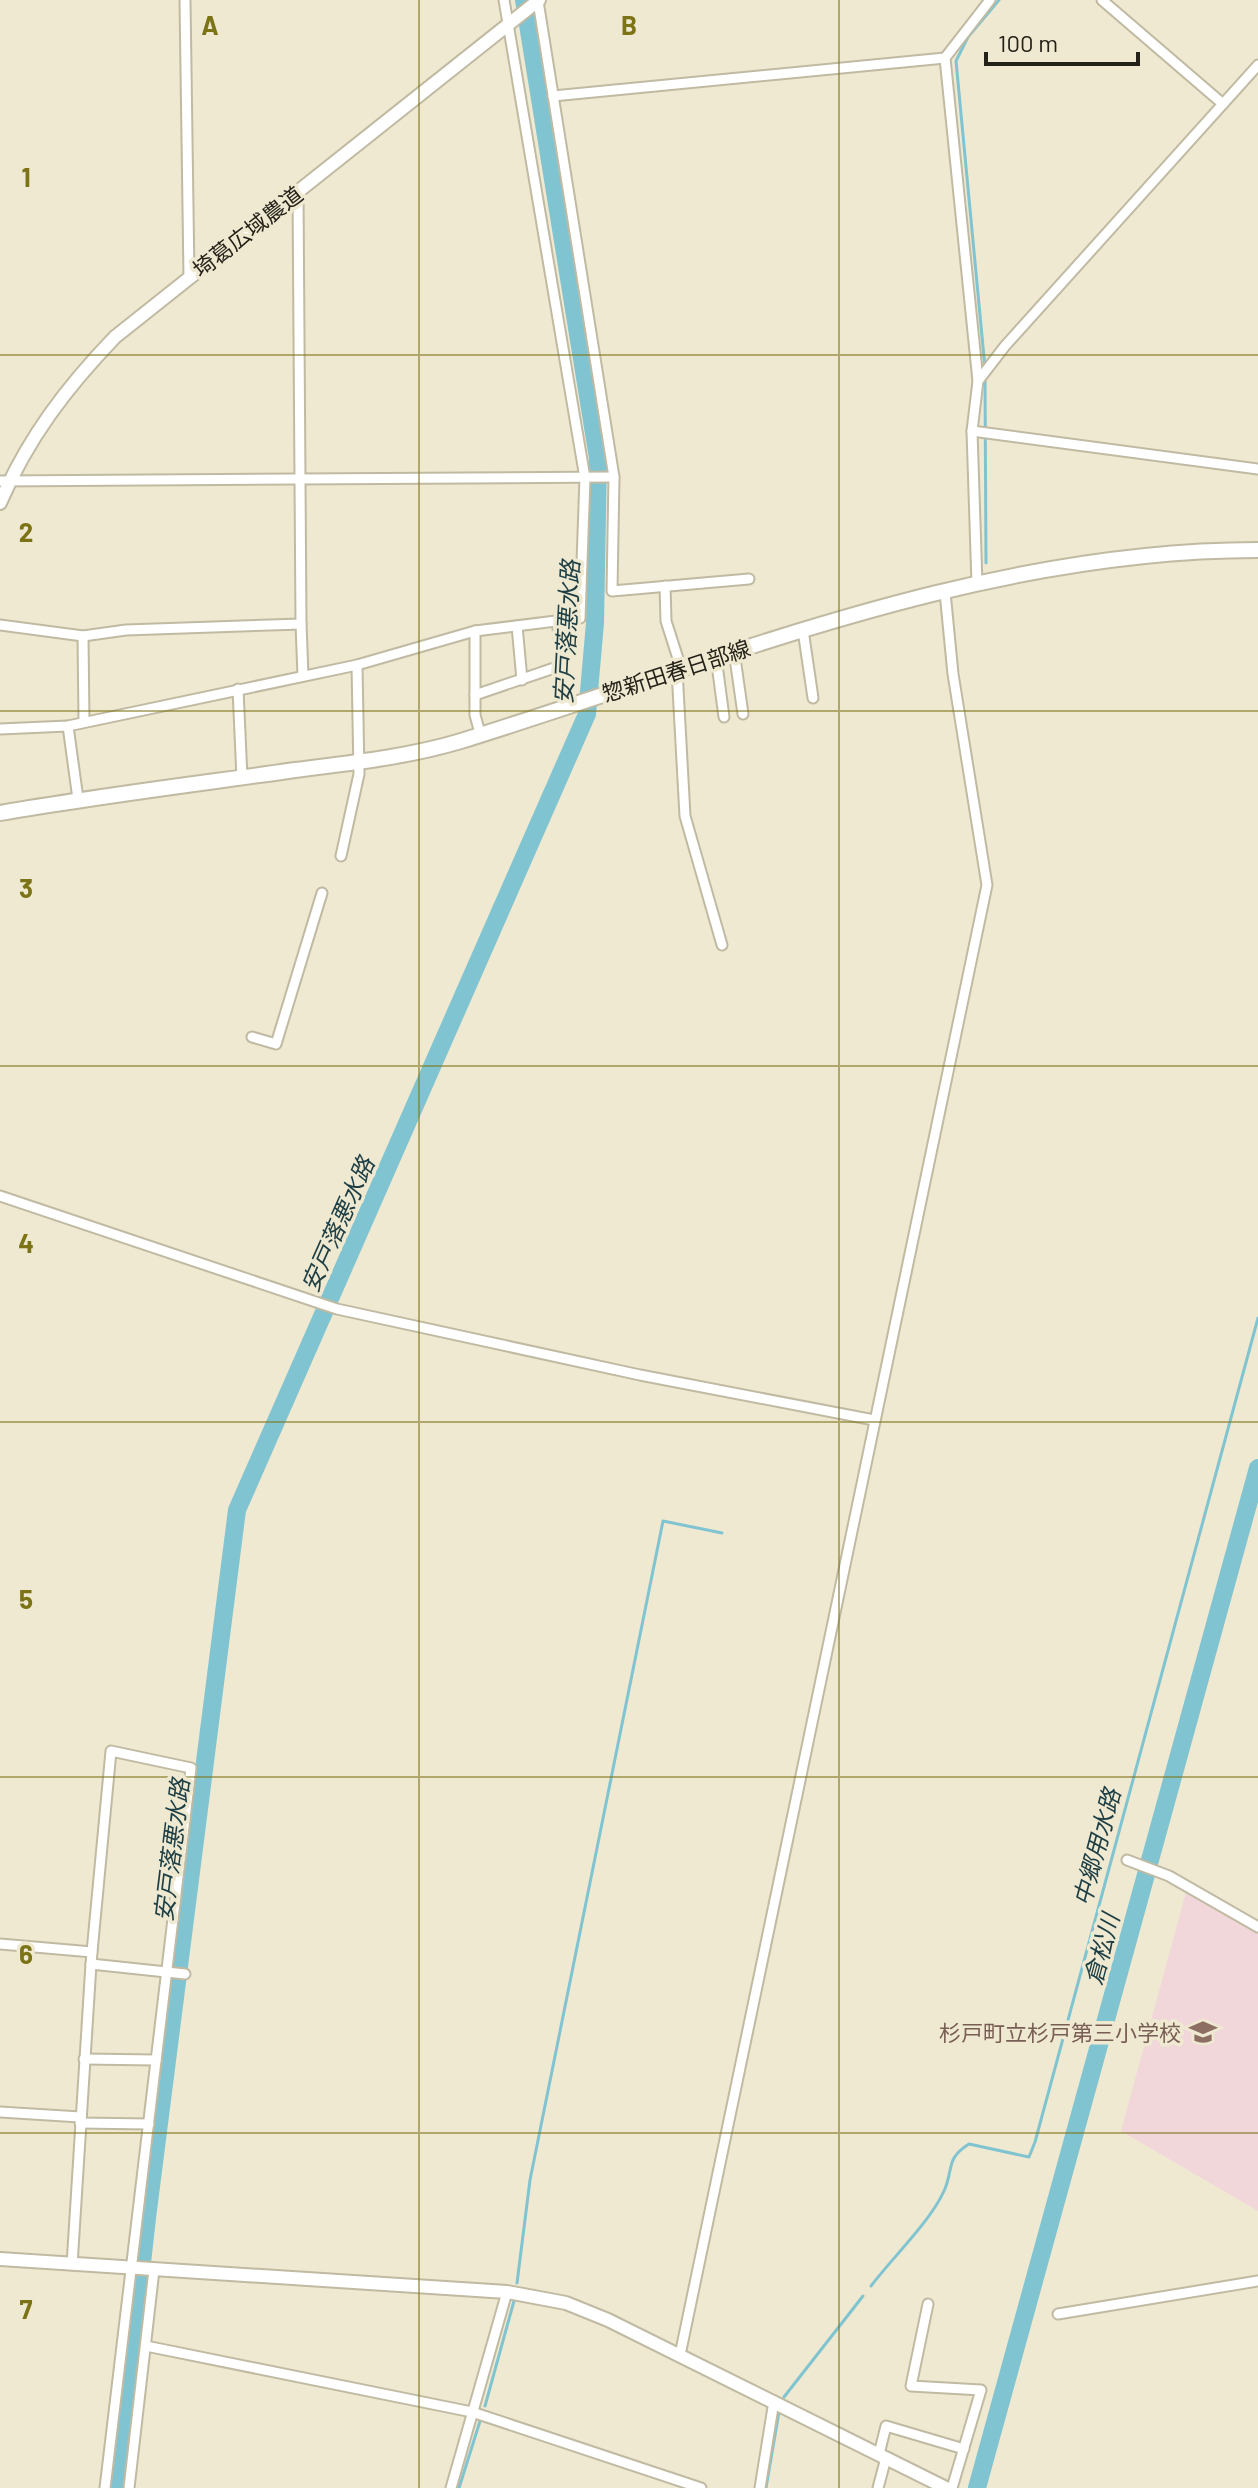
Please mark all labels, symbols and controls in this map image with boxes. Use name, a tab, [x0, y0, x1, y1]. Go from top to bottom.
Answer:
text: A	[201, 9, 219, 40]
text: B	[621, 9, 637, 40]
scale bar	[986, 16, 1138, 66]
text: 100 m	[998, 28, 1058, 57]
text: 1	[21, 161, 31, 192]
street label: 埼葛広域農道	[187, 180, 307, 282]
text: 2	[19, 516, 33, 547]
water label: 安戸落悪水路	[548, 557, 584, 705]
street label: 惣新田春日部線	[599, 634, 753, 706]
text: 3	[19, 872, 33, 903]
water label: 安戸落悪水路	[294, 1151, 380, 1296]
text: 4	[18, 1227, 34, 1258]
text: 5	[19, 1583, 33, 1614]
water label: 安戸落悪水路	[148, 1775, 194, 1923]
water label: 中郷用水路	[1066, 1783, 1126, 1909]
water label: 倉松川	[1078, 1908, 1125, 1988]
text: 6	[19, 1938, 33, 1969]
school or university icon: 杉戸町立杉戸第三小学校	[1188, 2017, 1218, 2047]
place label: 杉戸町立杉戸第三小学校	[939, 2019, 1181, 2045]
text: 7	[20, 2293, 33, 2324]

